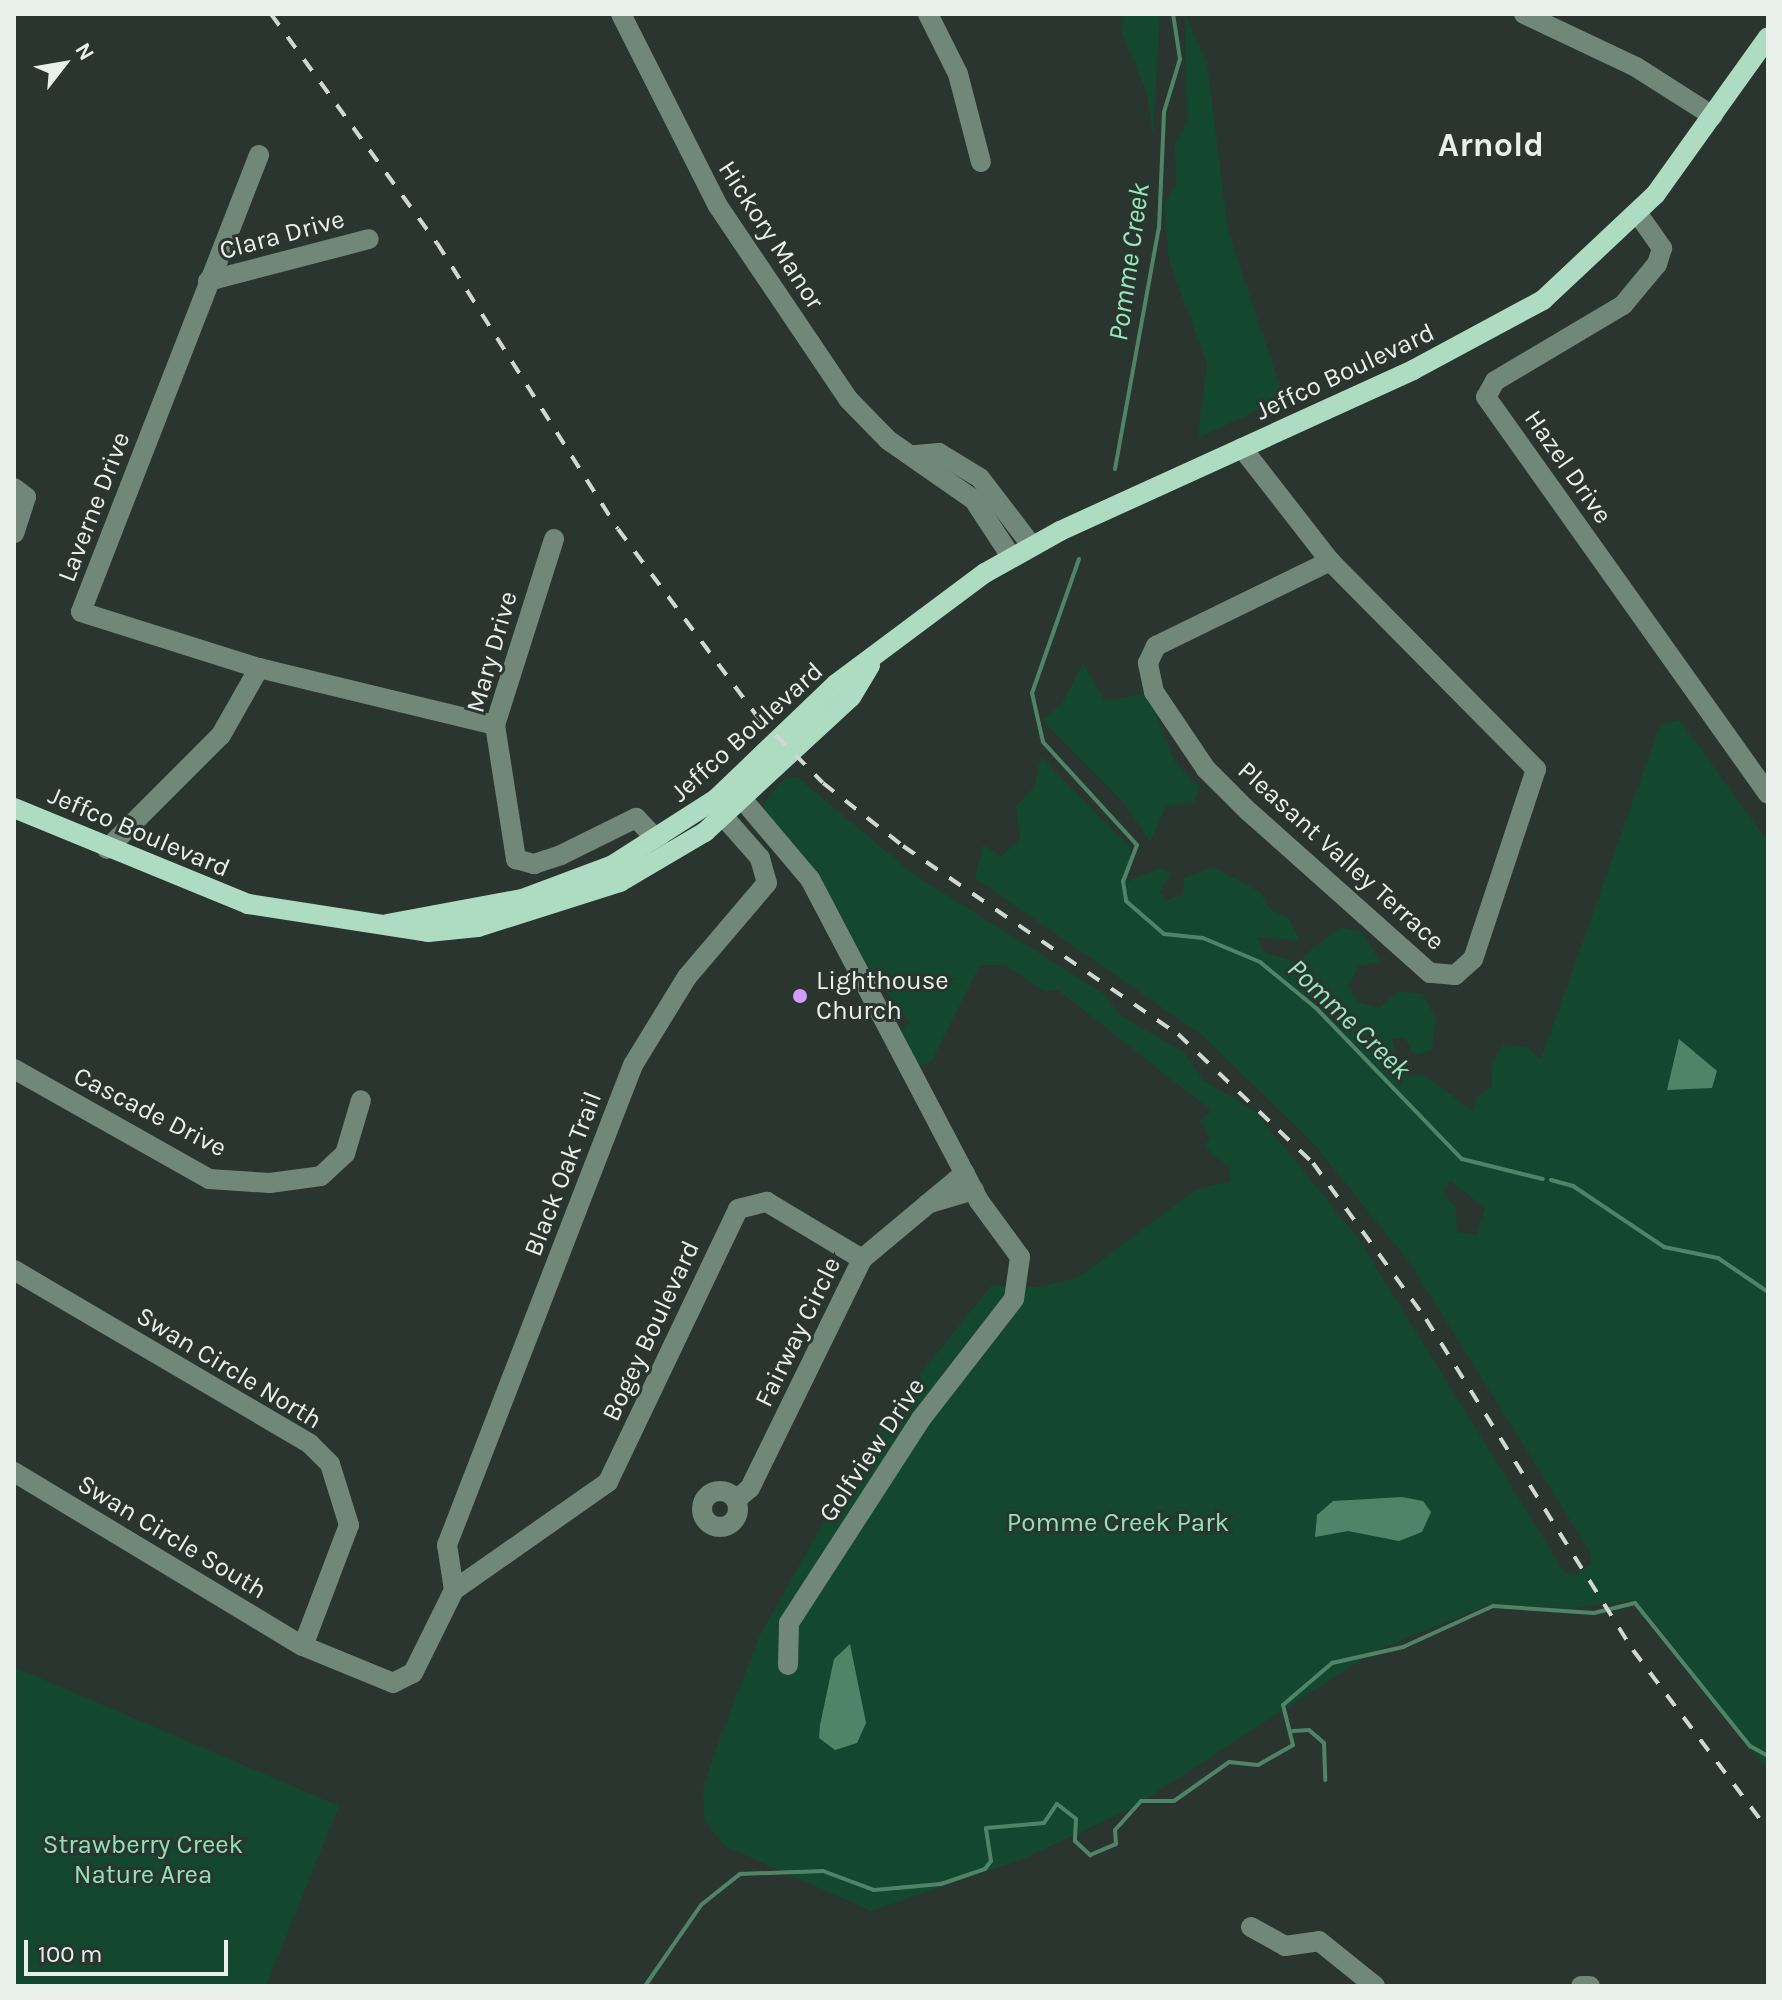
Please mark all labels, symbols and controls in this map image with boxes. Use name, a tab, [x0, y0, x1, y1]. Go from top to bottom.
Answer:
north arrow	[24, 24, 104, 104]
text: N	[69, 38, 100, 65]
district label: Arnold	[1438, 126, 1544, 166]
street label: Hickory Manor	[711, 155, 831, 315]
water label: Pomme Creek	[1101, 181, 1157, 343]
street label: Clara Drive	[216, 203, 348, 267]
street label: Jeffco Boulevard	[1251, 317, 1439, 427]
street label: Hazel Drive	[1517, 404, 1619, 530]
street label: Laverne Drive	[51, 428, 137, 586]
street label: Mary Drive	[460, 588, 524, 716]
street label: Jeffco Boulevard	[664, 656, 830, 808]
street label: Pleasant Valley Terrace	[1231, 755, 1451, 957]
street label: Jeffco Boulevard	[44, 780, 234, 884]
water label: Pomme Creek	[1280, 952, 1418, 1086]
place label: Lighthouse Church	[816, 965, 949, 1026]
marker: Lighthouse Church	[791, 987, 809, 1005]
street label: Cascade Drive	[68, 1060, 232, 1164]
street label: Black Oak Trail	[517, 1087, 609, 1261]
street label: Bogey Boulevard	[596, 1236, 706, 1426]
street label: Fairway Circle	[748, 1252, 848, 1412]
street label: Swan Circle North	[131, 1300, 327, 1436]
street label: Golfview Drive	[812, 1372, 932, 1528]
street label: Swan Circle South	[72, 1468, 272, 1606]
park label: Pomme Creek Park	[1007, 1507, 1229, 1539]
park label: Strawberry Creek Nature Area	[43, 1829, 243, 1890]
scale bar	[28, 1924, 232, 1974]
text: 100 m	[38, 1940, 103, 1968]

